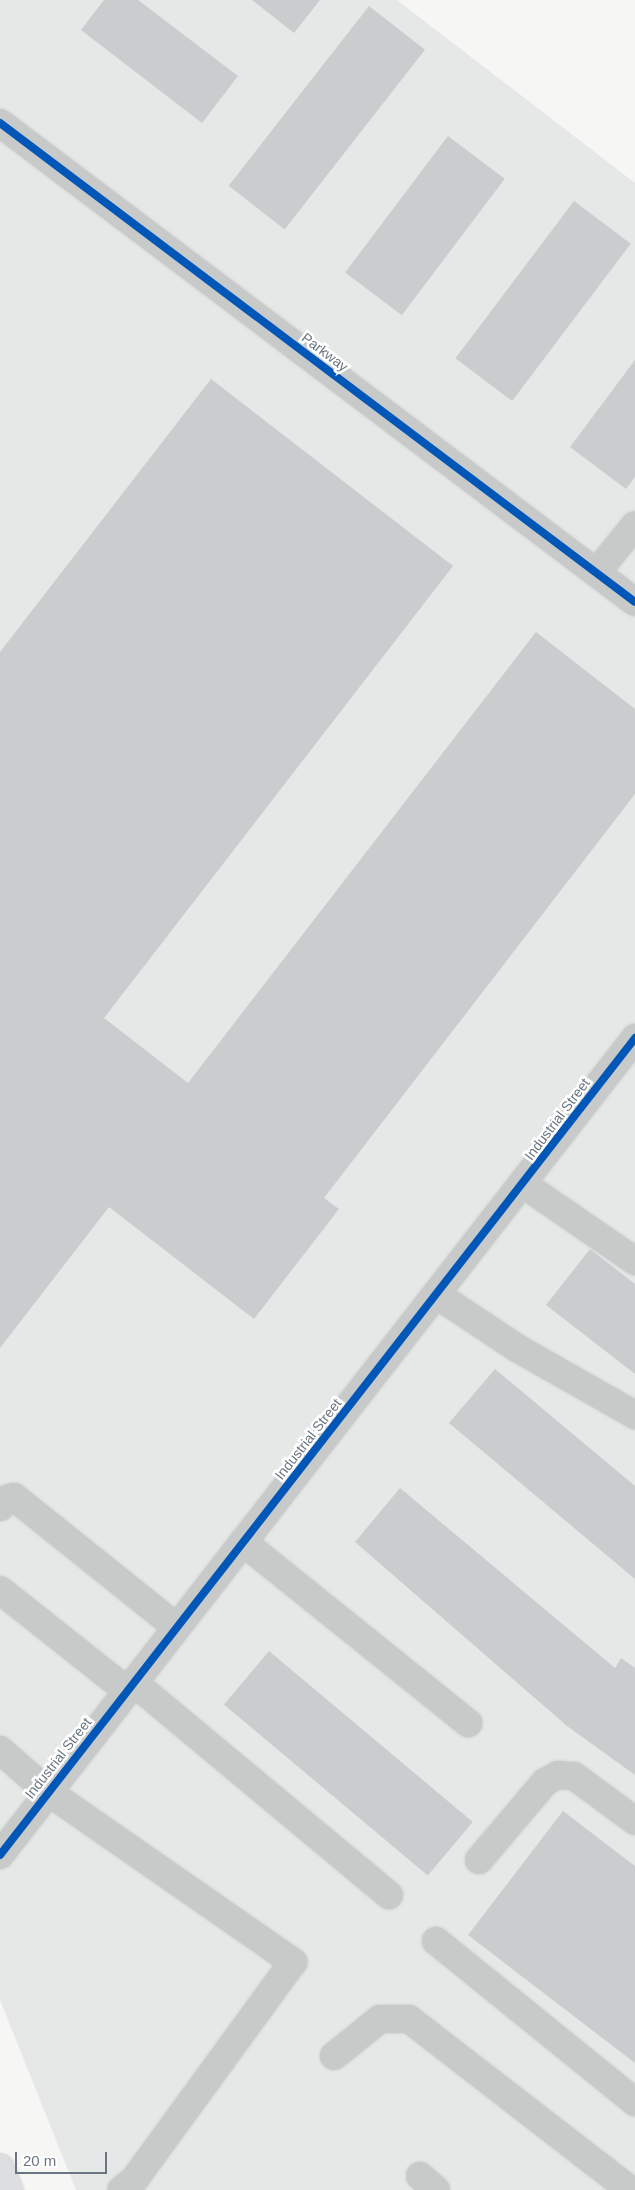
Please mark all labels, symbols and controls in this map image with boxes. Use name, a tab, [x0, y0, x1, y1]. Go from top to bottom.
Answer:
street label: Parkway	[299, 329, 351, 375]
street label: Industrial Street	[521, 1075, 593, 1163]
street label: Industrial Street	[271, 1395, 345, 1483]
street label: Industrial Street	[21, 1714, 95, 1802]
scale bar	[18, 2142, 110, 2174]
text: 20 m	[23, 2152, 56, 2169]

